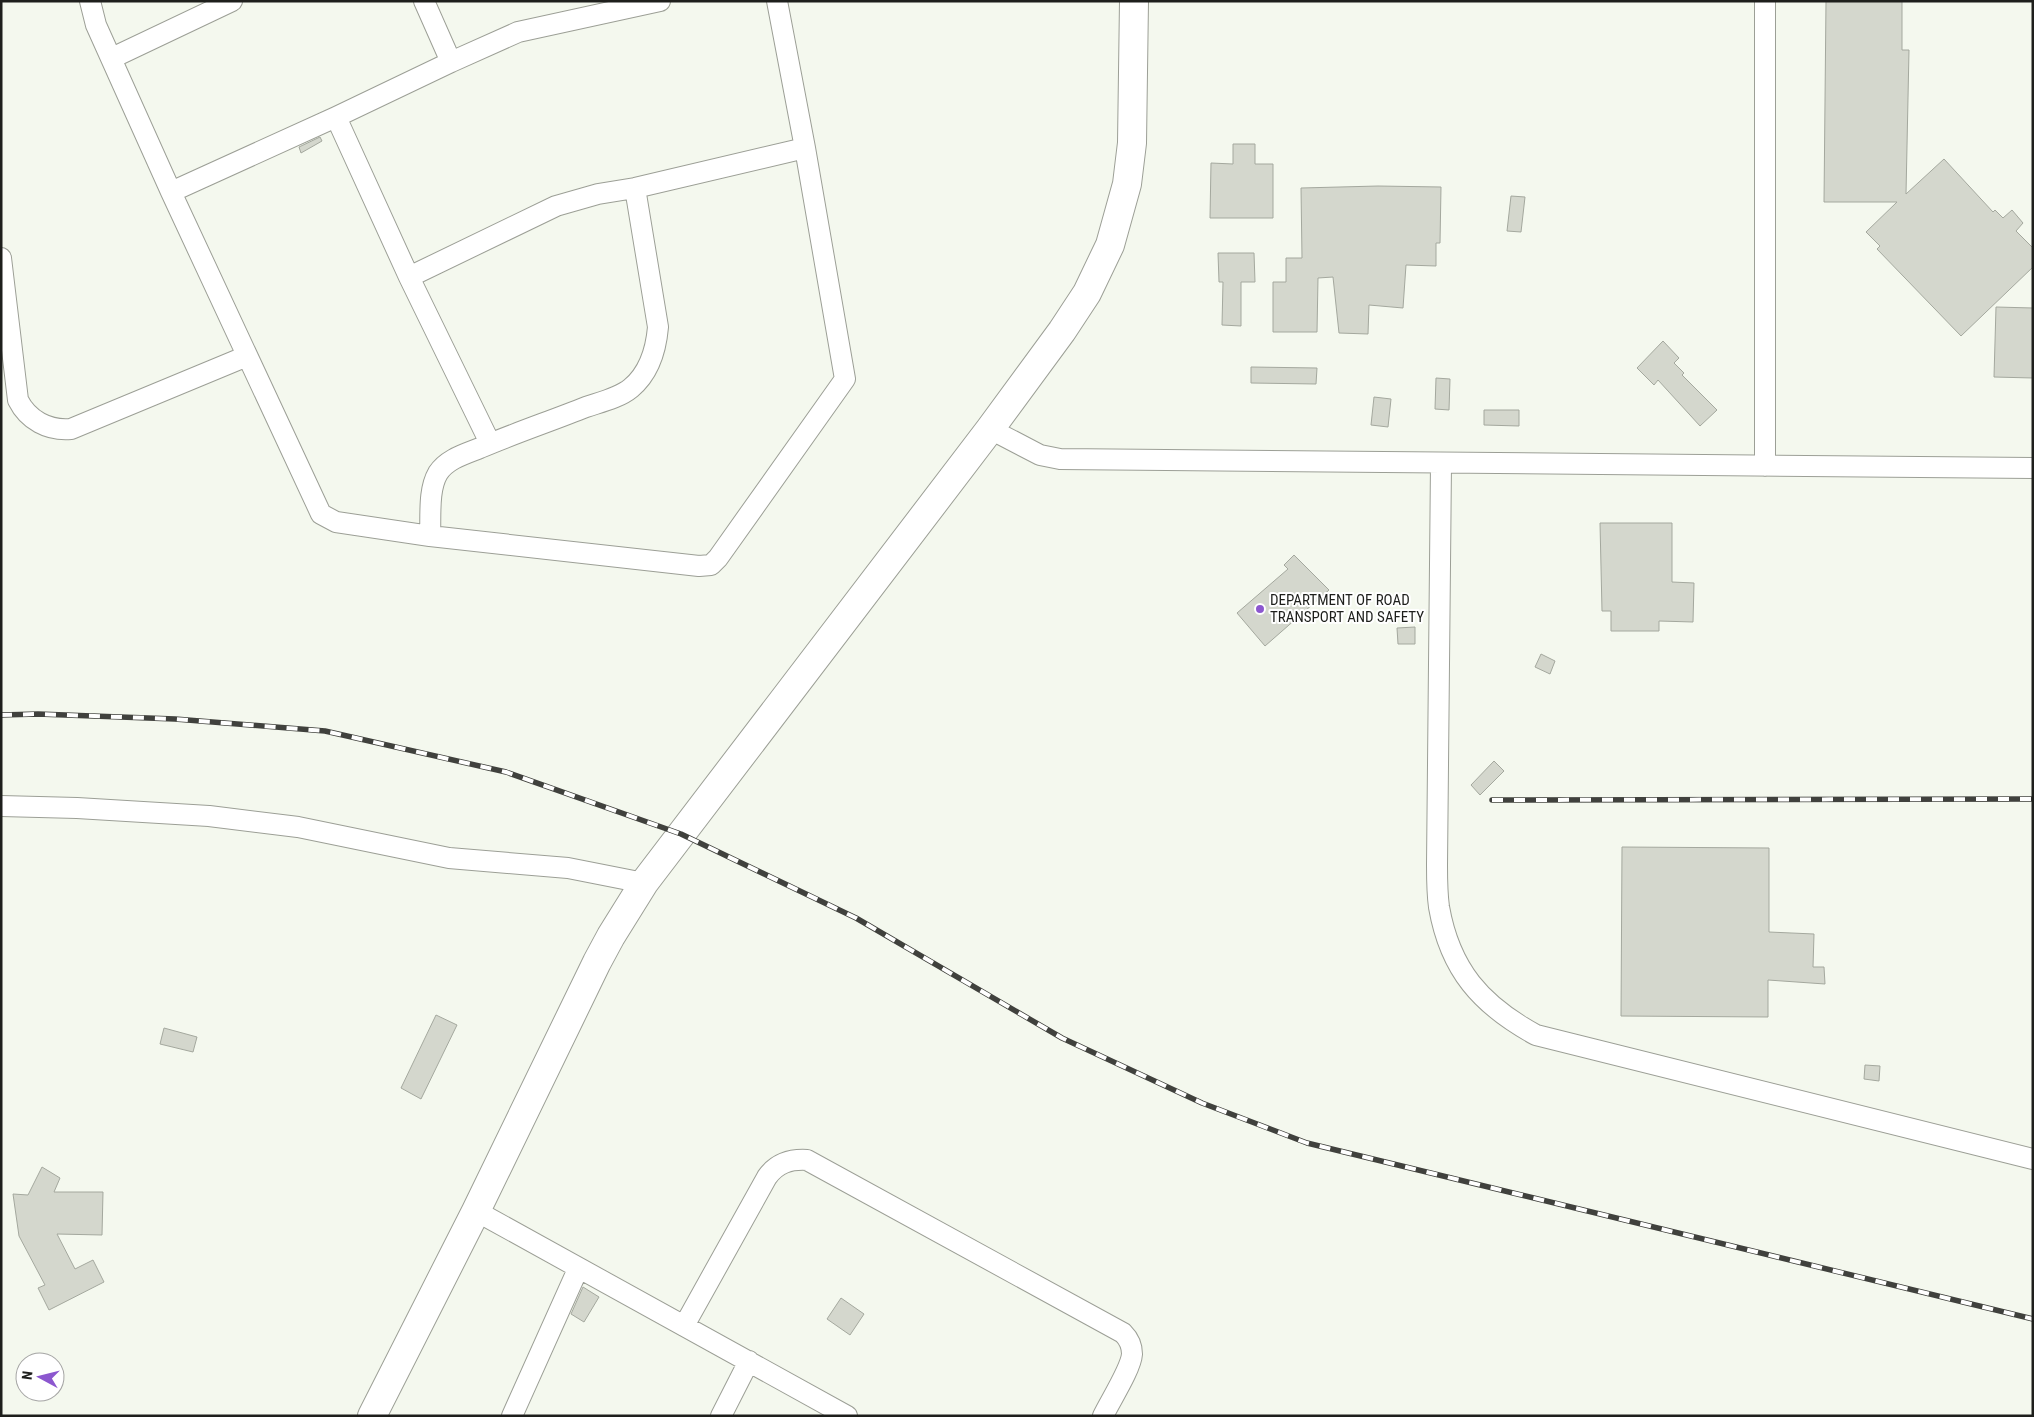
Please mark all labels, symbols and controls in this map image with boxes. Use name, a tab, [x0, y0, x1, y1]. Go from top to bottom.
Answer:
place label: DEPARTMENT OF ROAD TRANSPORT AND SAFETY	[1270, 591, 1424, 626]
marker: DEPARTMENT OF ROAD TRANSPORT AND SAFETY	[1254, 603, 1266, 615]
north arrow	[15, 1352, 65, 1402]
text: N	[19, 1370, 36, 1381]

